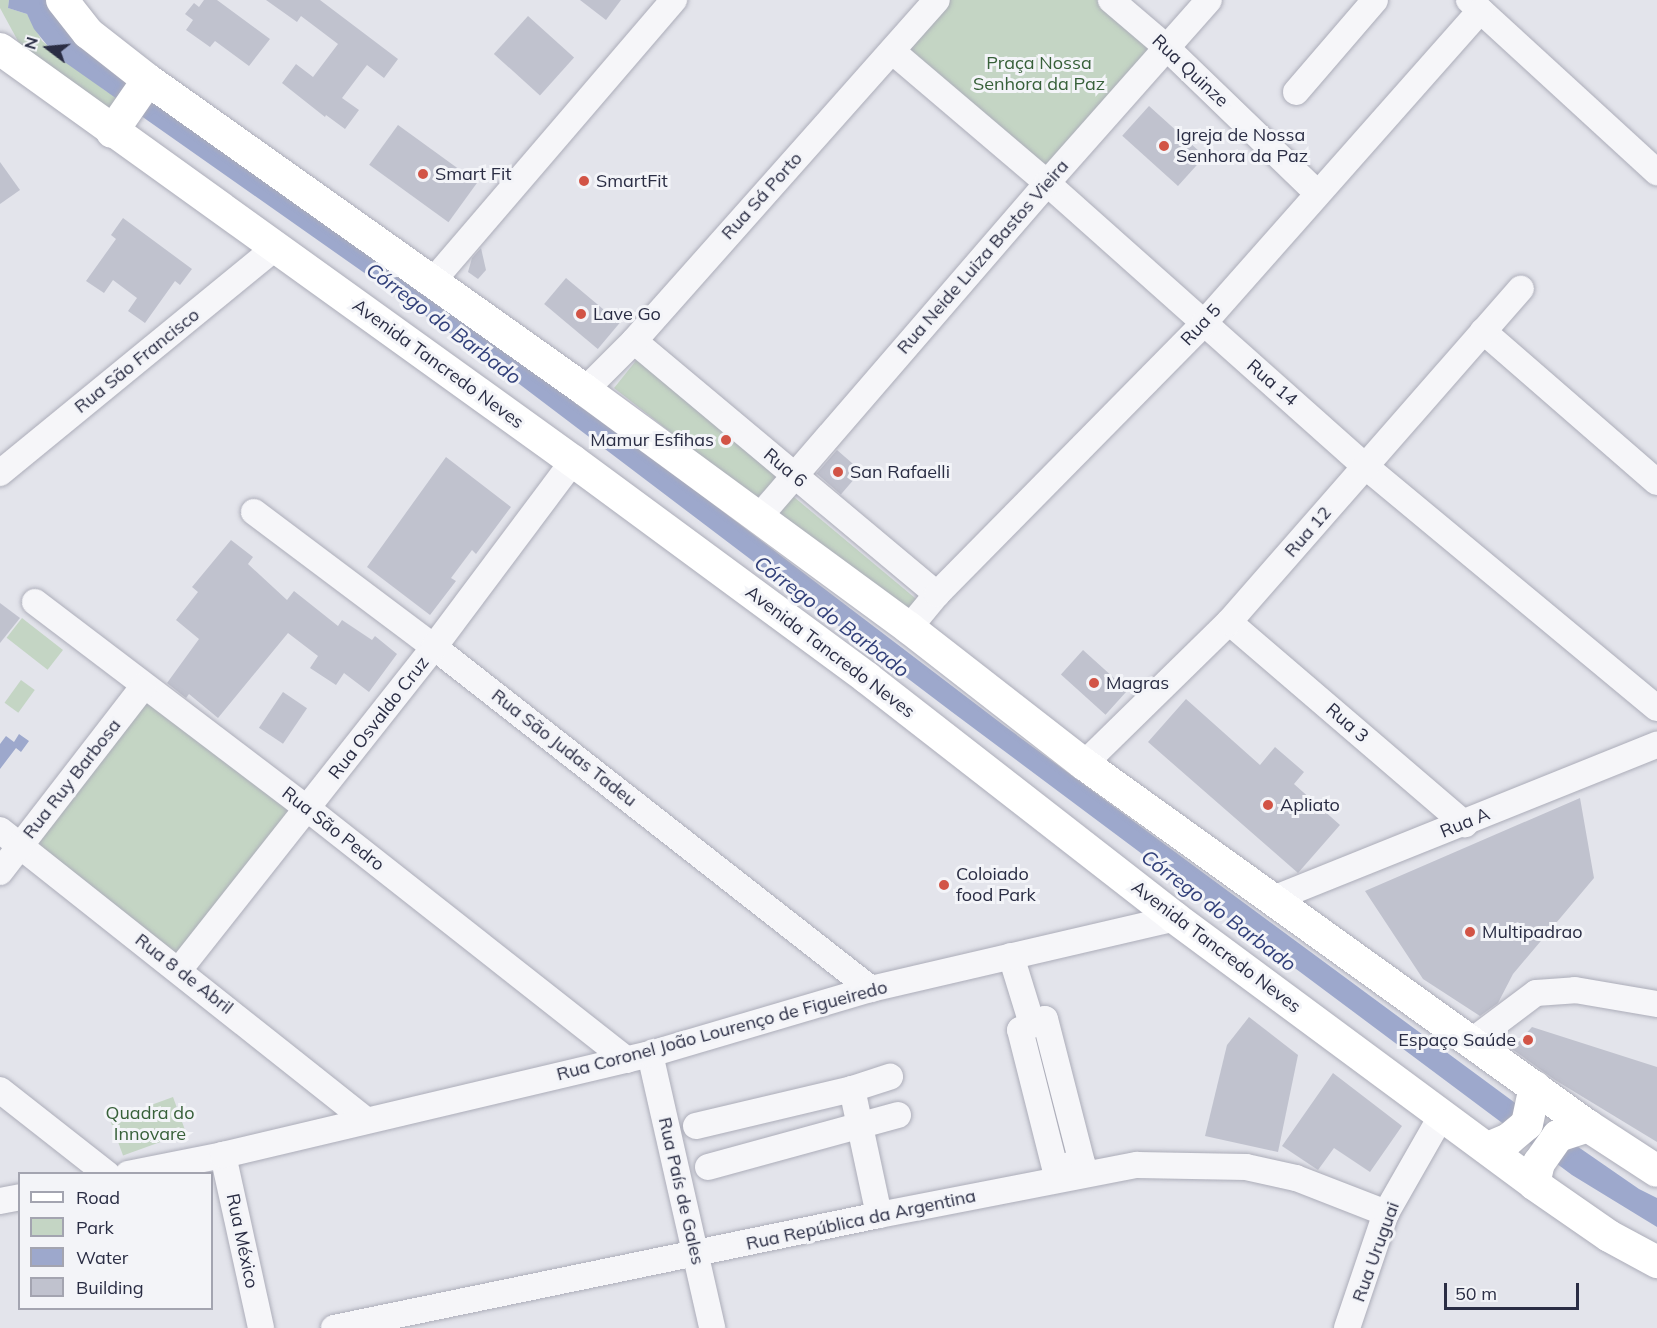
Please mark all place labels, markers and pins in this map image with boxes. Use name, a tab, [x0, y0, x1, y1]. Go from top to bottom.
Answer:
place label: Igreja de Nossa Senhora da Paz	[1176, 125, 1308, 168]
marker: Igreja de Nossa Senhora da Paz	[1157, 139, 1171, 153]
place label: Smart Fit	[435, 163, 512, 185]
marker: Smart Fit	[416, 167, 430, 181]
place label: SmartFit	[596, 170, 668, 192]
marker: SmartFit	[577, 174, 591, 188]
place label: Lave Go	[593, 303, 661, 325]
marker: Lave Go	[574, 307, 588, 321]
place label: Mamur Esfihas	[590, 429, 714, 451]
marker: Mamur Esfihas	[719, 433, 733, 447]
place label: San Rafaelli	[850, 461, 950, 483]
marker: San Rafaelli	[831, 465, 845, 479]
place label: Magras	[1106, 672, 1169, 694]
marker: Magras	[1087, 676, 1101, 690]
place label: Apliato	[1280, 794, 1340, 816]
marker: Apliato	[1261, 798, 1275, 812]
place label: Coloiado food Park	[956, 864, 1036, 906]
marker: Coloiado food Park	[937, 878, 951, 892]
place label: Multipadrao	[1482, 921, 1583, 943]
marker: Multipadrao	[1463, 925, 1477, 939]
place label: Espaço Saúde	[1398, 1029, 1516, 1051]
marker: Espaço Saúde	[1521, 1033, 1535, 1047]

